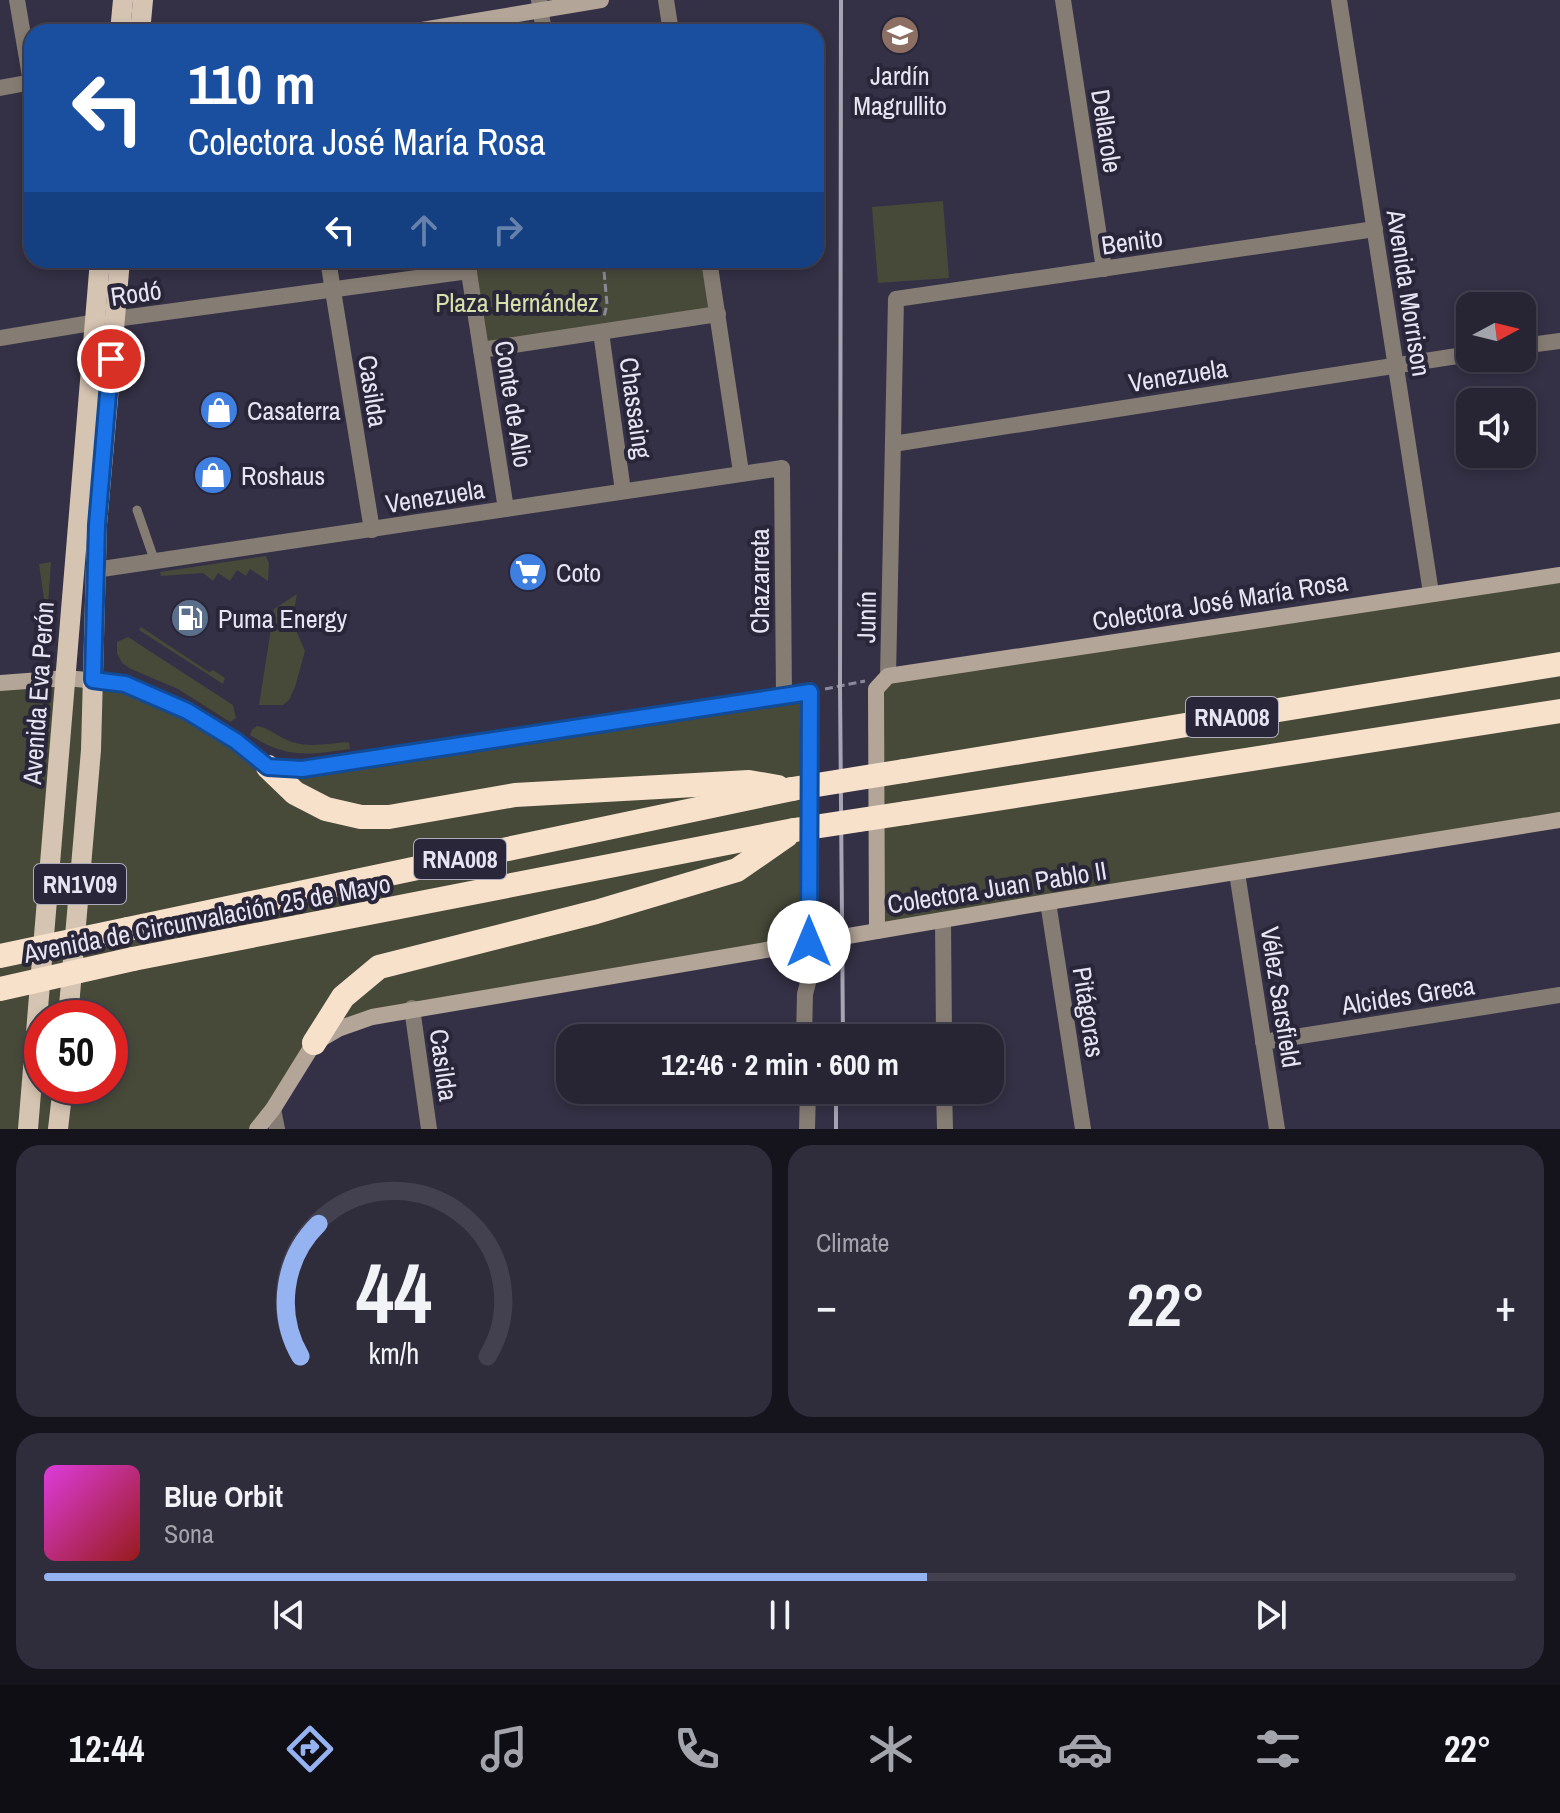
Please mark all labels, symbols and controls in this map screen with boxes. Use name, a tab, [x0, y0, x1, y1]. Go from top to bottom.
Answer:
school or university icon: Jardín Magrullito	[879, 14, 921, 56]
text: 110 m	[188, 46, 316, 121]
icon: left	[56, 56, 160, 160]
place label: Jardín Magrullito	[853, 58, 947, 123]
street label: Dellarole	[1083, 87, 1131, 175]
text: Colectora José María Rosa	[188, 118, 546, 166]
street label: Avenida Morrison	[1378, 206, 1439, 379]
icon: left	[318, 208, 362, 252]
icon: ahead	[402, 208, 446, 252]
icon: right	[486, 208, 530, 252]
street label: Benito	[1099, 219, 1165, 263]
street label: Rodó	[108, 272, 164, 314]
park label: Plaza Hernández	[435, 285, 599, 320]
north arrow	[1456, 292, 1536, 372]
map controls	[1456, 292, 1536, 468]
pin	[77, 325, 145, 393]
icon: arrive	[89, 337, 133, 381]
street label: Conte de Alio	[487, 338, 541, 470]
street label: Venezuela	[1126, 350, 1230, 400]
street label: Casilda	[350, 353, 396, 430]
street label: Chassaing	[612, 355, 660, 461]
button: sound	[1456, 388, 1536, 468]
shop icon: Casaterra	[198, 389, 240, 431]
place label: Casaterra	[247, 393, 341, 428]
shop icon: Roshaus	[192, 454, 234, 496]
place label: Roshaus	[241, 458, 325, 493]
street label: Venezuela	[383, 471, 487, 521]
street label: Chazarreta	[742, 528, 777, 634]
supermarket icon: Coto	[507, 551, 549, 593]
place label: Coto	[556, 555, 601, 590]
street label: Colectora José María Rosa	[1090, 563, 1350, 638]
street label: Junín	[848, 591, 884, 643]
fuel station icon: Puma Energy	[169, 597, 211, 639]
street label: Avenida Eva Perón	[14, 600, 62, 787]
place label: Puma Energy	[218, 601, 348, 636]
road number: RNA008	[1186, 697, 1278, 737]
road number: RNA008	[414, 839, 506, 879]
street label: Colectora Juan Pablo II	[885, 852, 1109, 922]
road number: RN1V09	[34, 864, 126, 904]
street label: Avenida de Circunvalación 25 de Mayo	[20, 865, 393, 971]
position arrow	[767, 900, 851, 984]
street label: Vélez Sarsfield	[1253, 924, 1309, 1070]
street label: Pitágoras	[1065, 964, 1113, 1060]
street label: Alcides Greca	[1338, 967, 1477, 1023]
speed limit sign: 50	[24, 1000, 128, 1104]
street label: Casilda	[422, 1027, 466, 1103]
text: 12:46 · 2 min · 600 m	[661, 1044, 899, 1084]
text: Climate	[816, 1225, 889, 1260]
text: 44	[356, 1237, 432, 1349]
text: 22°	[1127, 1264, 1205, 1345]
text: −	[816, 1275, 837, 1335]
text: +	[1495, 1275, 1516, 1335]
text: km/h	[369, 1334, 419, 1373]
text: Blue Orbit	[164, 1476, 283, 1516]
text: Sona	[164, 1516, 214, 1551]
icon: previous	[267, 1593, 311, 1637]
icon: pause	[758, 1593, 802, 1637]
icon: next	[1249, 1593, 1293, 1637]
icon: directions	[282, 1721, 338, 1777]
icon: music	[476, 1721, 532, 1777]
icon: phone	[669, 1721, 725, 1777]
icon: climate	[863, 1721, 919, 1777]
icon: car	[1057, 1721, 1113, 1777]
icon: filters	[1250, 1721, 1306, 1777]
text: 12:44	[69, 1725, 144, 1773]
text: 22°	[1444, 1725, 1491, 1773]

